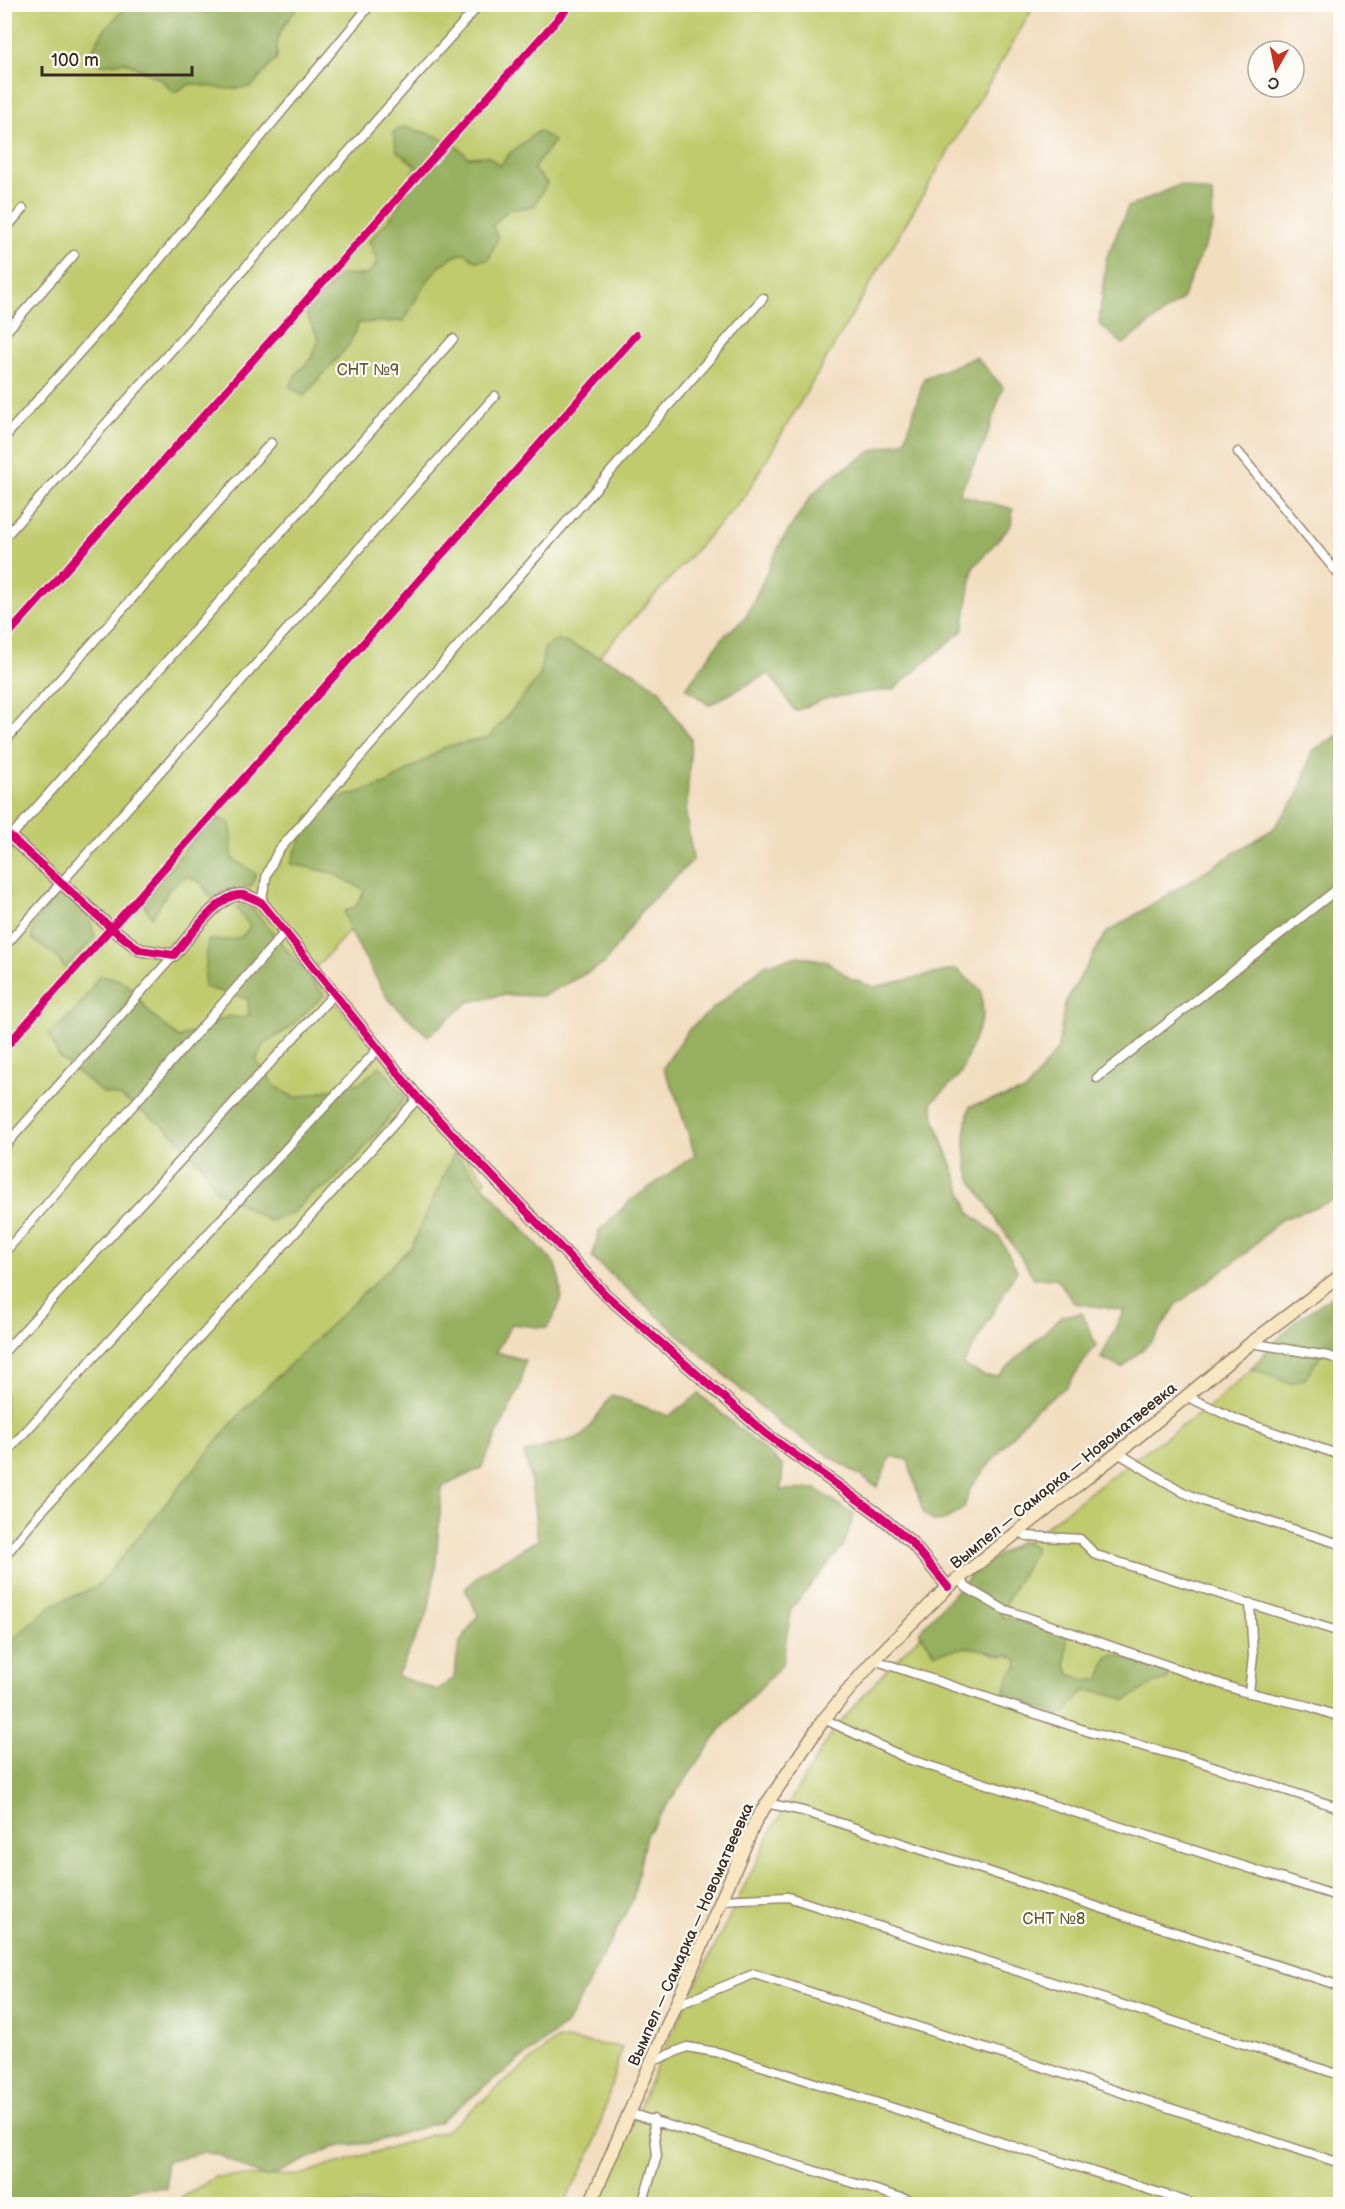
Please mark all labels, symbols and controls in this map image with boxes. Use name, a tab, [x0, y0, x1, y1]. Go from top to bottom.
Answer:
scale bar	[42, 39, 192, 77]
north arrow	[1246, 39, 1306, 99]
text: 100 m	[51, 50, 99, 71]
text: С	[1267, 72, 1281, 93]
park label: СНТ №9	[337, 361, 399, 380]
street label: Вымпел — Самарка — Новоматвеевка	[947, 1379, 1181, 1573]
street label: Вымпел — Самарка — Новоматвеевка	[625, 1800, 758, 2069]
park label: СНТ №8	[1023, 1910, 1085, 1929]

